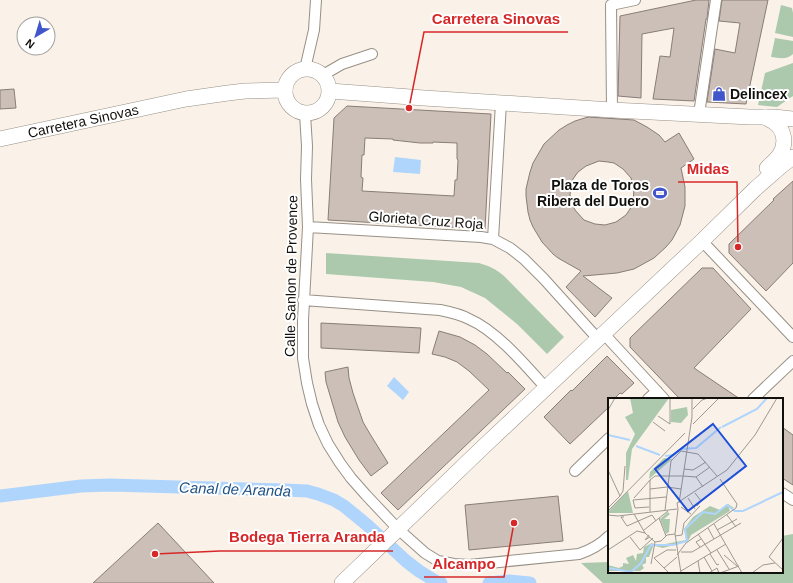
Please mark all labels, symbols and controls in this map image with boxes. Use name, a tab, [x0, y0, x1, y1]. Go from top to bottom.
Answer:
callout: Carretera Sinovas	[424, 5, 568, 32]
text: Carretera Sinovas	[432, 10, 560, 27]
north arrow	[16, 16, 56, 56]
text: N	[23, 37, 37, 51]
shop icon: Delincex	[711, 86, 727, 102]
place label: Delincex	[730, 86, 788, 102]
street label: Carretera Sinovas	[26, 101, 140, 141]
callout: Midas	[678, 155, 737, 182]
text: Midas	[687, 160, 729, 177]
place label: Plaza de Toros Ribera del Duero	[537, 177, 649, 209]
sports icon: Plaza de Toros Ribera del Duero	[652, 185, 668, 201]
street label: Calle Sanlon de Provence	[282, 195, 300, 357]
street label: Glorieta Cruz Roja	[368, 208, 484, 232]
inset map	[608, 398, 783, 573]
water label: Canal de Aranda	[179, 479, 291, 499]
callout: Bodega Tierra Aranda	[220, 524, 393, 551]
text: Bodega Tierra Aranda	[229, 528, 386, 545]
callout: Alcampo	[424, 550, 504, 577]
text: Alcampo	[432, 555, 496, 572]

